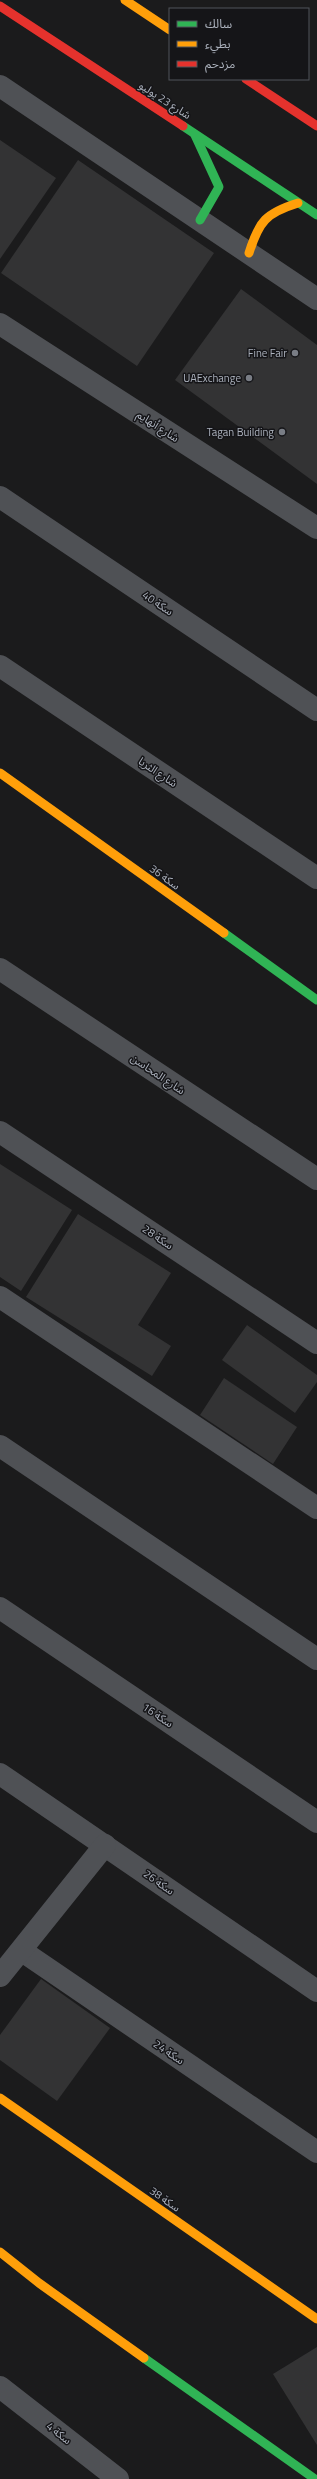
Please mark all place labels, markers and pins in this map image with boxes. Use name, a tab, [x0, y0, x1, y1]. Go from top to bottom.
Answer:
place label: Fine Fair	[248, 345, 287, 361]
marker: Fine Fair	[290, 348, 300, 358]
place label: UAExchange	[183, 370, 241, 386]
marker: UAExchange	[244, 373, 254, 383]
place label: Tagan Building	[207, 424, 274, 440]
marker: Tagan Building	[277, 427, 287, 437]

